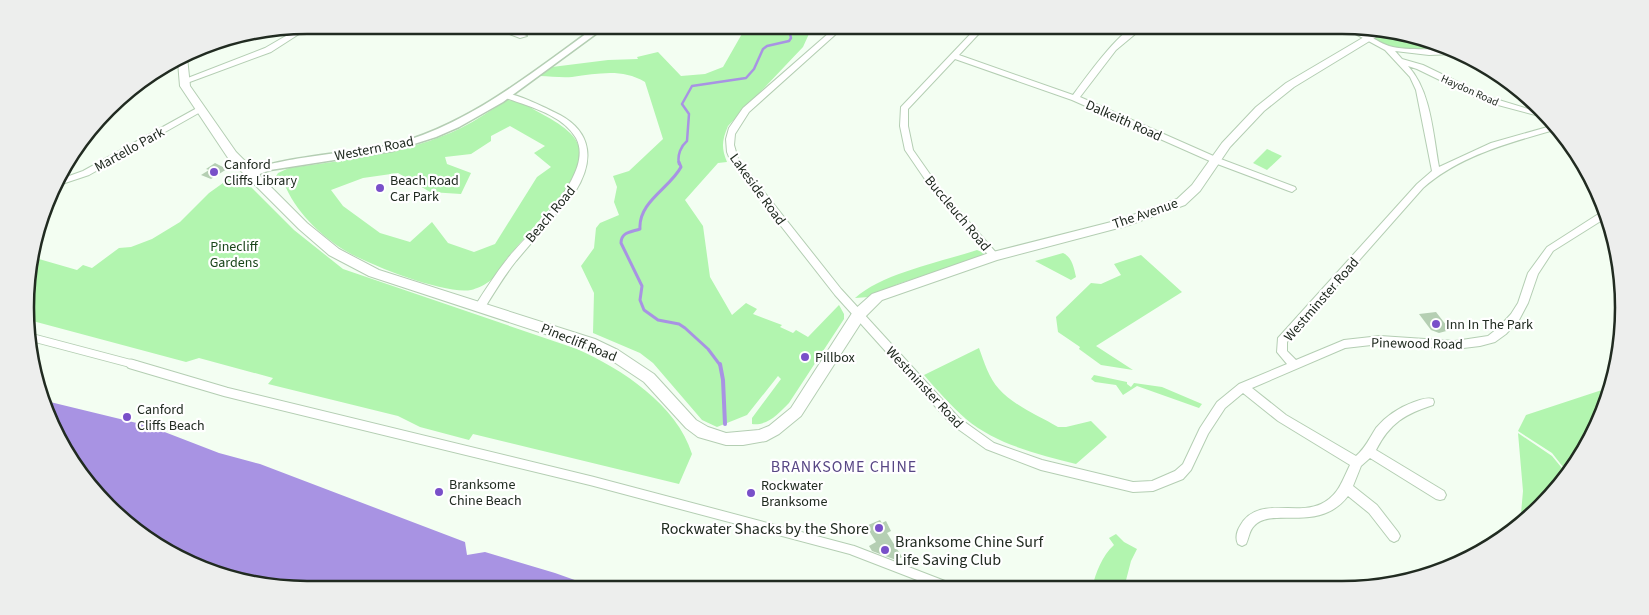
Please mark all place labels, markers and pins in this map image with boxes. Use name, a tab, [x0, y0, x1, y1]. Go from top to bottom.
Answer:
place label: Canford Cliffs Library	[224, 155, 297, 191]
marker: Canford Cliffs Library	[208, 166, 220, 178]
place label: Beach Road Car Park	[390, 171, 459, 207]
marker: Beach Road Car Park	[374, 182, 386, 194]
place label: Inn In The Park	[1446, 315, 1533, 335]
marker: Inn In The Park	[1430, 318, 1442, 330]
place label: Pillbox	[815, 348, 856, 368]
marker: Pillbox	[799, 351, 811, 363]
place label: Canford Cliffs Beach	[137, 400, 205, 436]
marker: Canford Cliffs Beach	[121, 411, 133, 423]
place label: Branksome Chine Beach	[449, 475, 522, 511]
place label: Rockwater Branksome	[761, 476, 827, 512]
marker: Branksome Chine Beach	[433, 486, 445, 498]
marker: Rockwater Branksome	[745, 487, 757, 499]
place label: Rockwater Shacks by the Shore	[661, 518, 869, 540]
marker: Rockwater Shacks by the Shore	[873, 522, 885, 534]
place label: Branksome Chine Surf Life Saving Club	[895, 531, 1045, 571]
marker: Branksome Chine Surf Life Saving Club	[879, 544, 891, 556]

